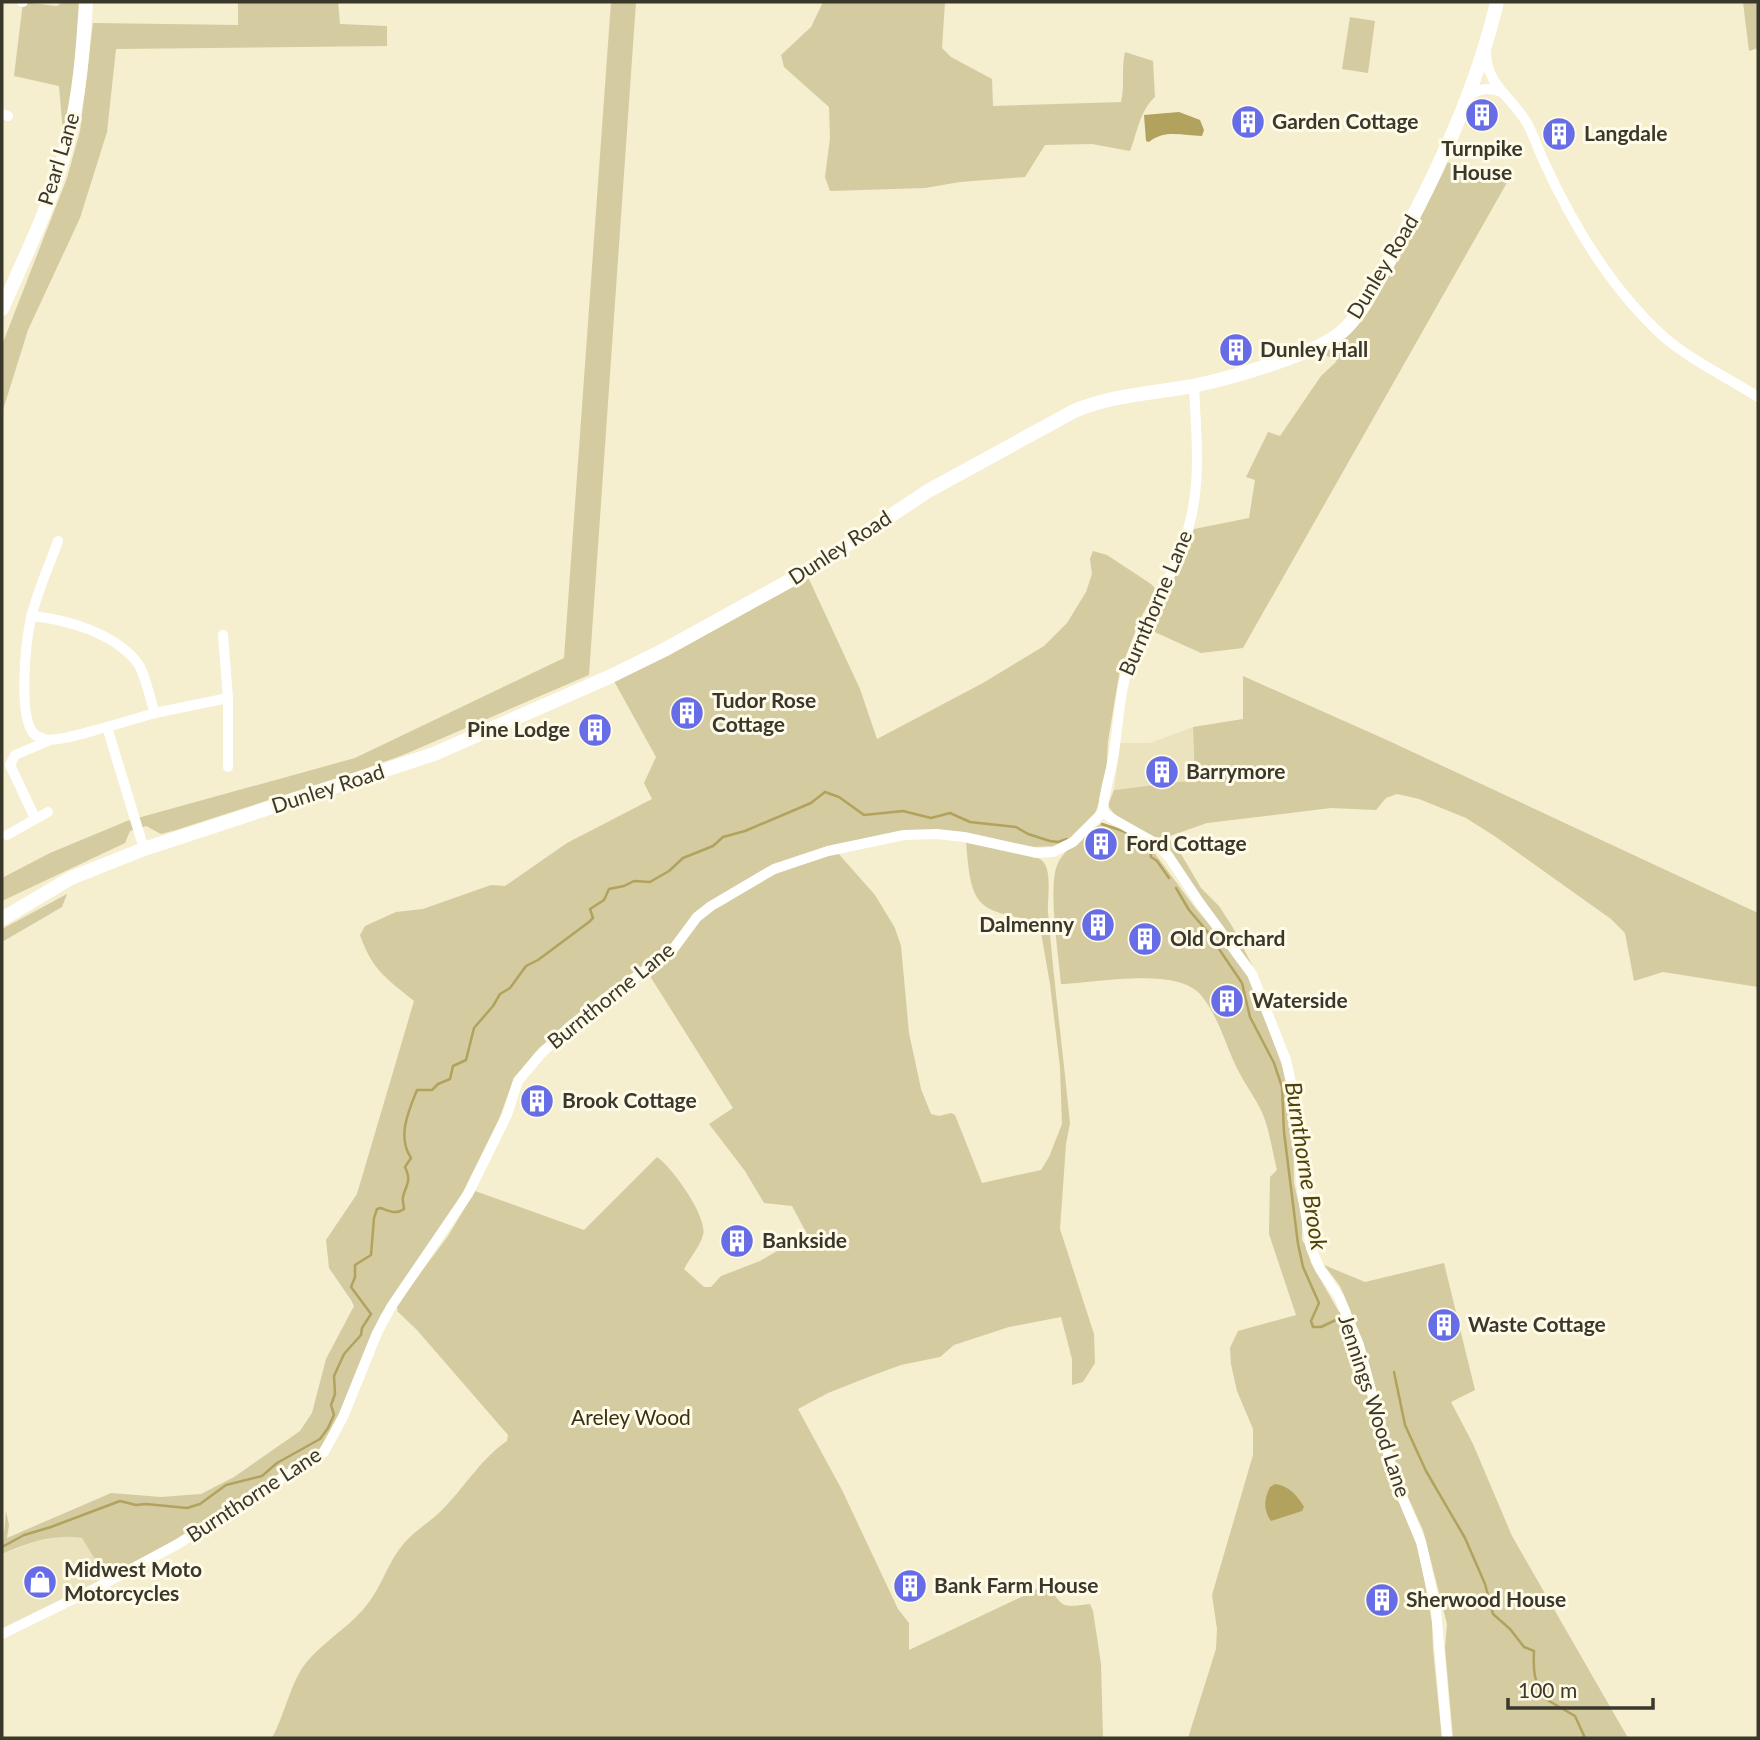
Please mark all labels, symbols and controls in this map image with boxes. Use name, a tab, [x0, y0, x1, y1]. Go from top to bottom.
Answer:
building icon: Turnpike House	[1463, 96, 1501, 134]
building icon: Garden Cottage	[1229, 103, 1267, 141]
place label: Garden Cottage	[1272, 108, 1419, 133]
street label: Pearl Lane	[32, 109, 83, 208]
building icon: Langdale	[1540, 115, 1578, 153]
place label: Langdale	[1584, 120, 1667, 145]
place label: Turnpike House	[1441, 135, 1523, 184]
street label: Dunley Road	[1341, 210, 1423, 323]
building icon: Dunley Hall	[1217, 331, 1255, 369]
place label: Dunley Hall	[1260, 336, 1368, 361]
street label: Dunley Road	[783, 504, 895, 589]
street label: Burnthorne Lane	[1113, 526, 1196, 679]
place label: Tudor Rose Cottage	[712, 687, 816, 736]
building icon: Tudor Rose Cottage	[668, 694, 706, 732]
building icon: Pine Lodge	[576, 711, 614, 749]
place label: Pine Lodge	[467, 716, 570, 741]
building icon: Barrymore	[1143, 753, 1181, 791]
street label: Dunley Road	[268, 758, 387, 818]
place label: Barrymore	[1186, 758, 1285, 783]
building icon: Ford Cottage	[1082, 825, 1120, 863]
place label: Ford Cottage	[1126, 830, 1247, 855]
building icon: Dalmenny	[1079, 906, 1117, 944]
place label: Dalmenny	[979, 911, 1075, 936]
building icon: Old Orchard	[1126, 920, 1164, 958]
place label: Old Orchard	[1170, 925, 1285, 950]
street label: Burnthorne Lane	[542, 936, 678, 1053]
building icon: Waterside	[1208, 982, 1246, 1020]
place label: Waterside	[1252, 987, 1348, 1012]
water label: Burnthorne Brook	[1280, 1080, 1334, 1253]
building icon: Brook Cottage	[518, 1082, 556, 1120]
place label: Brook Cottage	[562, 1087, 697, 1112]
building icon: Bankside	[718, 1222, 756, 1260]
place label: Bankside	[762, 1227, 847, 1252]
building icon: Waste Cottage	[1425, 1306, 1463, 1344]
street label: Jennings Wood Lane	[1334, 1311, 1417, 1500]
place label: Waste Cottage	[1468, 1311, 1606, 1336]
park label: Areley Wood	[571, 1404, 691, 1429]
street label: Burnthorne Lane	[181, 1441, 325, 1547]
place label: Midwest Moto Motorcycles	[64, 1556, 202, 1605]
shop icon: Midwest Moto Motorcycles	[21, 1563, 59, 1601]
building icon: Bank Farm House	[891, 1567, 929, 1605]
place label: Bank Farm House	[934, 1572, 1098, 1597]
building icon: Sherwood House	[1363, 1581, 1401, 1619]
place label: Sherwood House	[1406, 1586, 1566, 1611]
scale bar	[1508, 1666, 1653, 1710]
text: 100 m	[1518, 1677, 1577, 1702]

